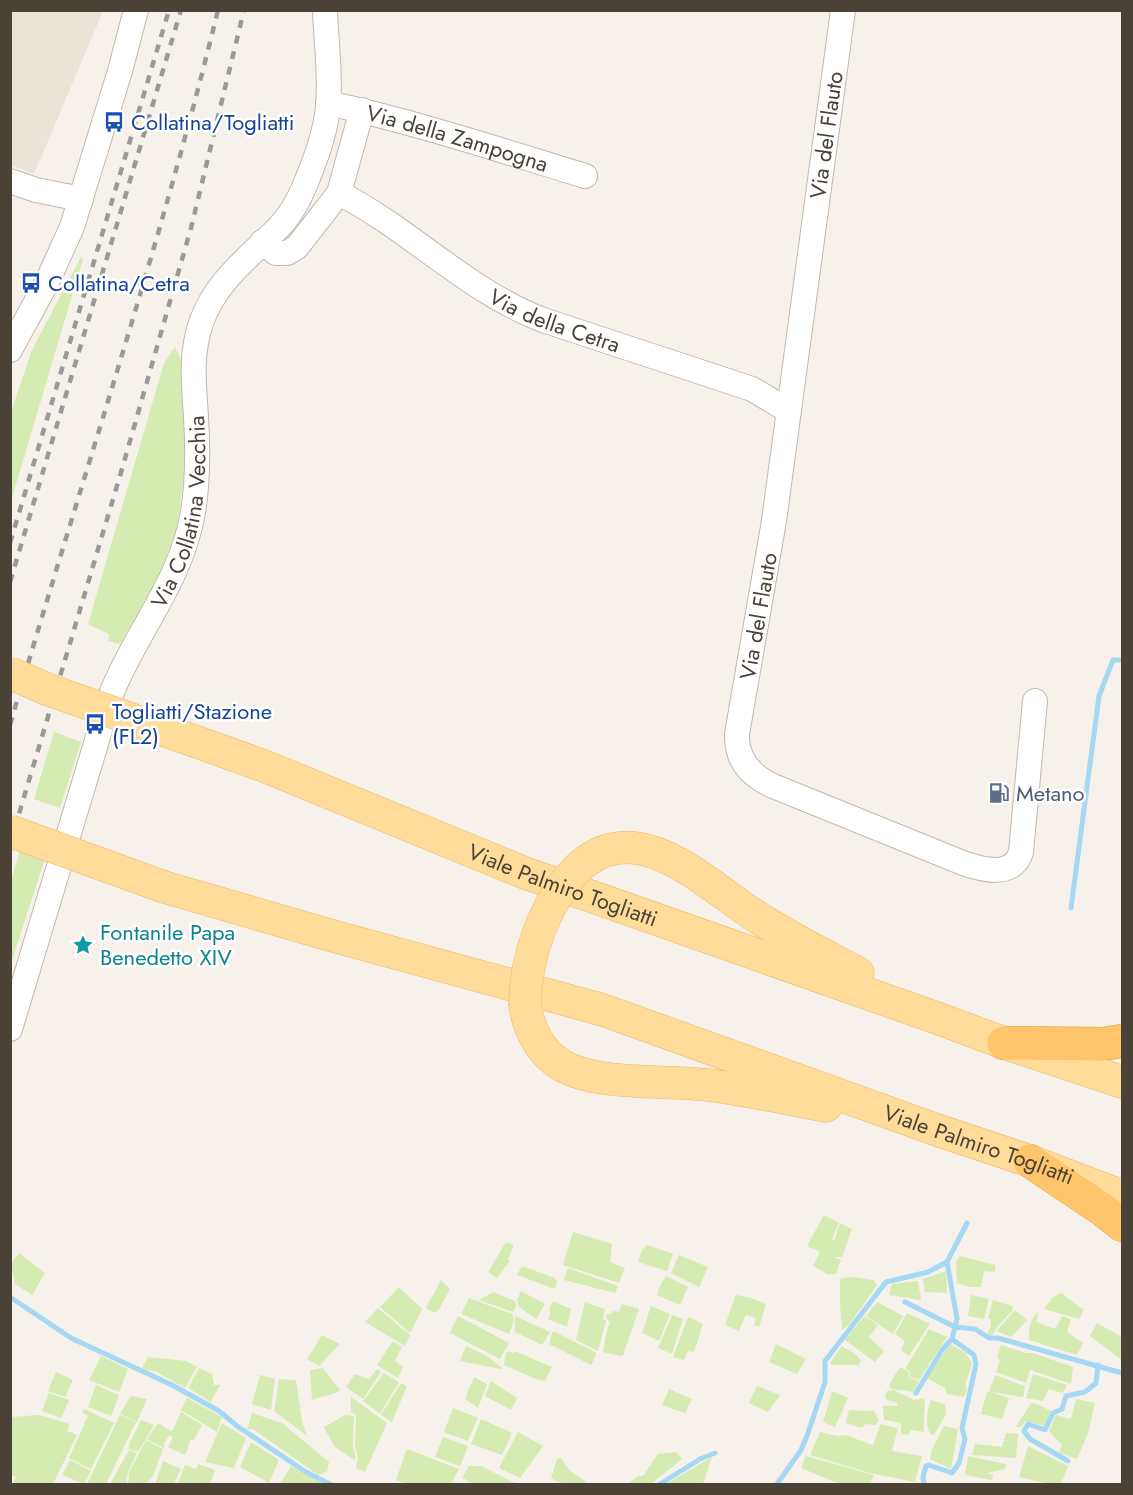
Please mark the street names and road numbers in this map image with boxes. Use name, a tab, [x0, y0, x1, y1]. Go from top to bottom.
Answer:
street label: Via del Flauto	[801, 69, 851, 201]
street label: Via della Zampogna	[363, 97, 552, 180]
street label: Via della Cetra	[483, 280, 624, 360]
street label: Via Collatina Vecchia	[143, 415, 213, 614]
street label: Via del Flauto	[731, 550, 785, 682]
street label: Viale Palmiro Togliatti	[463, 835, 662, 934]
street label: Viale Palmiro Togliatti	[879, 1096, 1079, 1192]

